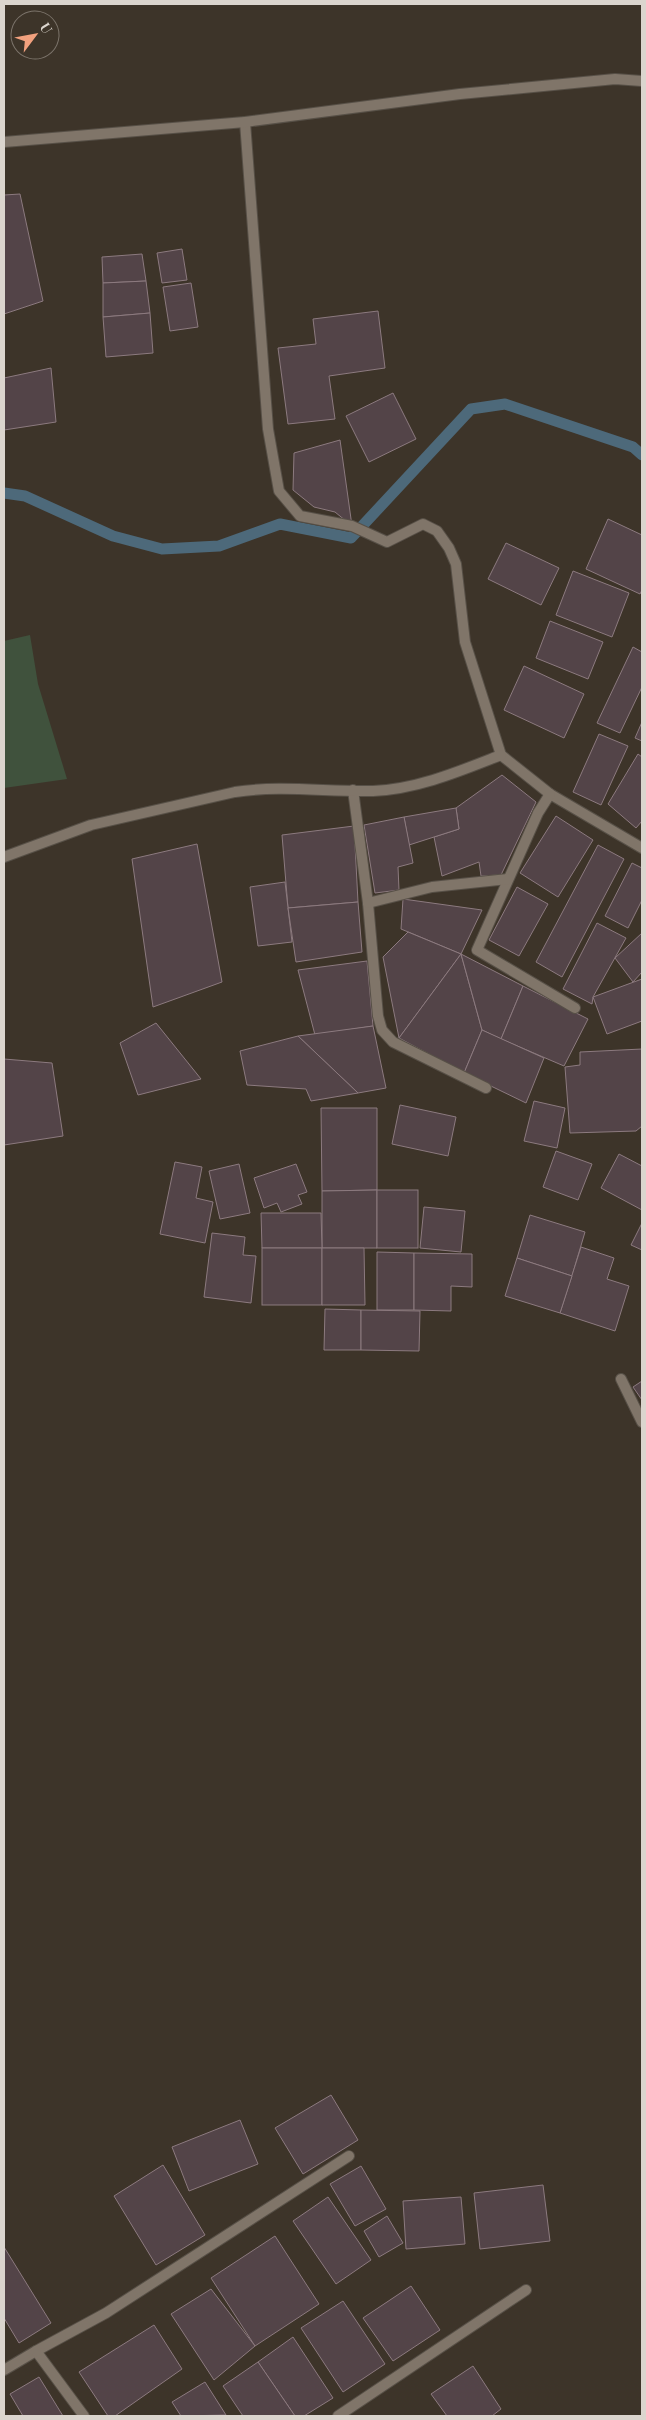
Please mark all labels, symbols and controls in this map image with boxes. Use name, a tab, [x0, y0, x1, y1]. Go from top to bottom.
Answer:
north arrow	[10, 10, 60, 60]
text: U	[36, 19, 57, 37]

